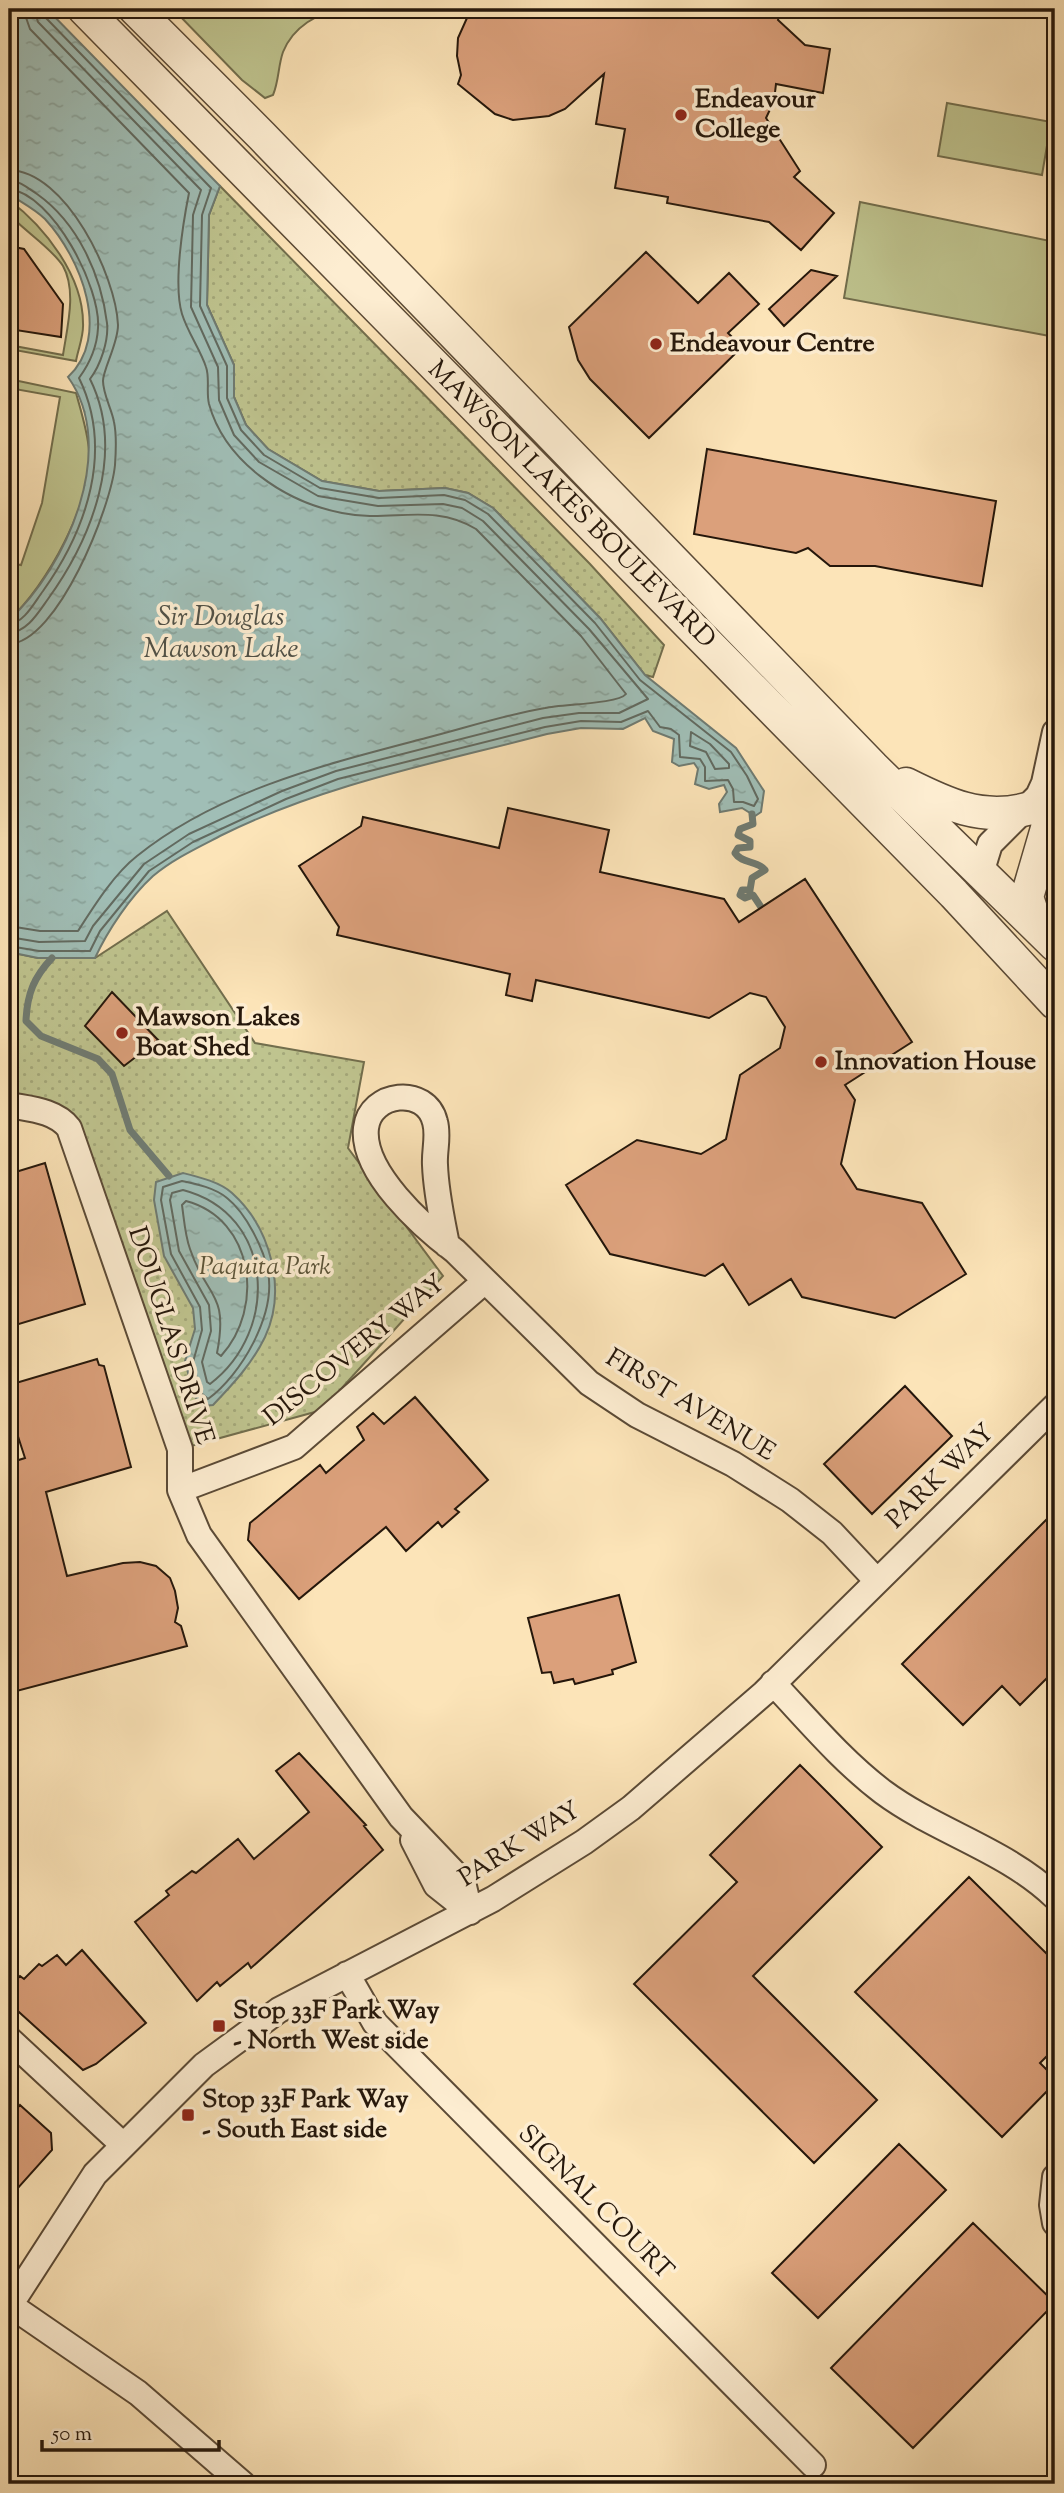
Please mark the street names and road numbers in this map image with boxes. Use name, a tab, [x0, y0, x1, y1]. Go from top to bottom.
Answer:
street label: MAWSON LAKES BOULEVARD	[418, 352, 724, 658]
street label: DOUGLAS DRIVE	[117, 1222, 223, 1450]
street label: DISCOVERY WAY	[256, 1266, 454, 1436]
street label: FIRST AVENUE	[598, 1341, 782, 1472]
street label: PARK WAY	[879, 1416, 1003, 1538]
street label: PARK WAY	[452, 1793, 588, 1897]
street label: SIGNAL COURT	[509, 2117, 681, 2289]

